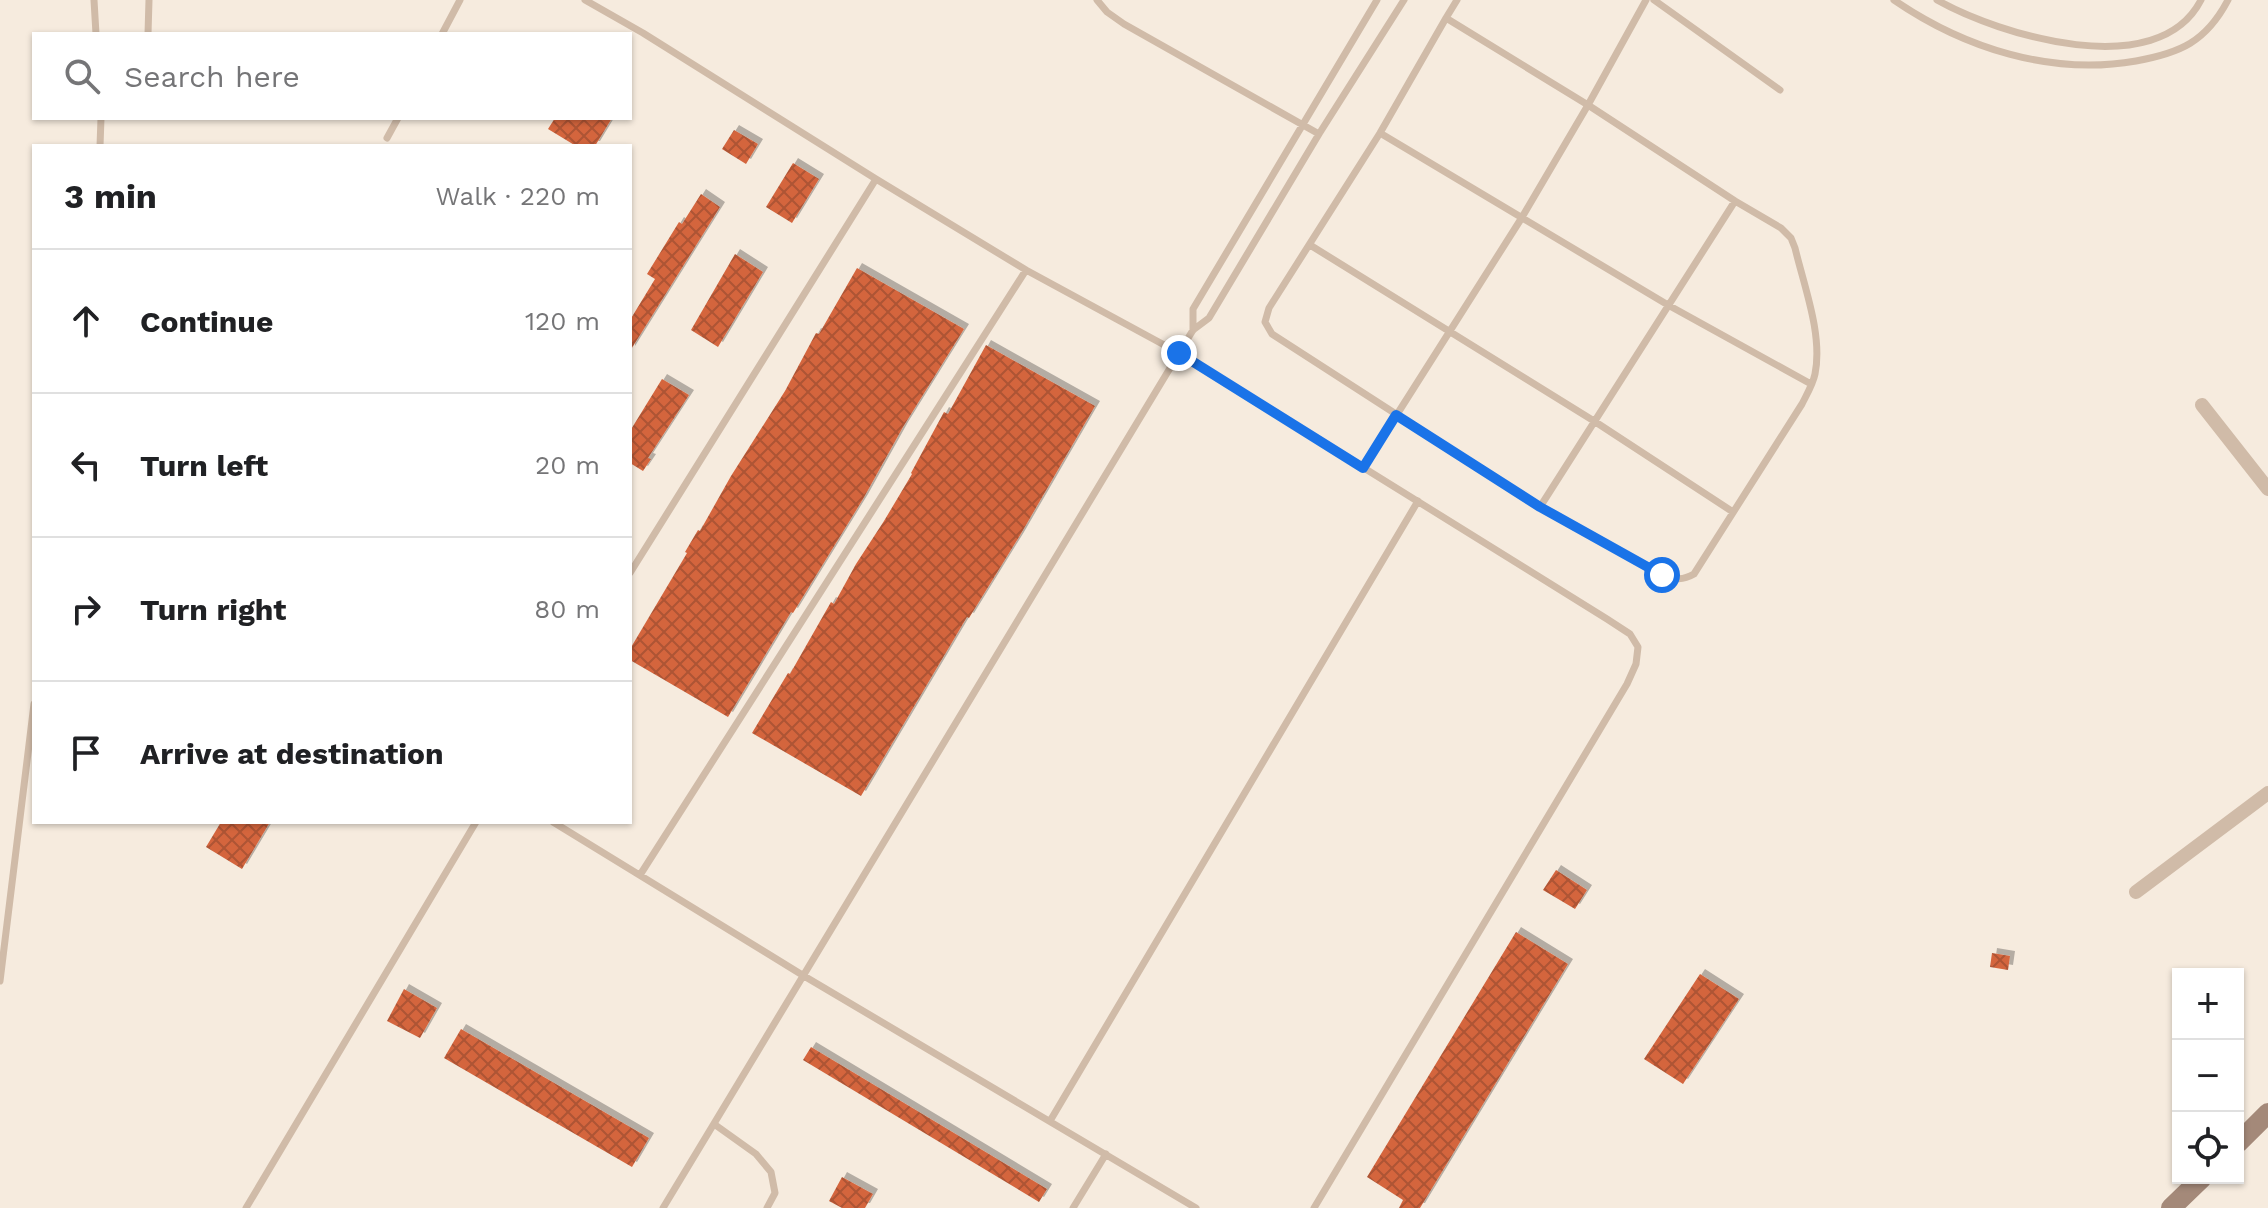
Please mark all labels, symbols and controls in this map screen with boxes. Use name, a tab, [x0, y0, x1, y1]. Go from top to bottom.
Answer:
search box	[32, 32, 632, 120]
icon: search	[60, 54, 104, 98]
text: Search here	[124, 59, 300, 94]
text: 3 min	[64, 176, 157, 216]
text: Walk · 220 m	[435, 181, 600, 211]
icon: ahead	[64, 299, 108, 343]
text: Continue	[140, 304, 273, 339]
text: 120 m	[525, 306, 600, 336]
route end	[1161, 335, 1197, 371]
icon: left	[64, 443, 108, 487]
text: Turn left	[140, 448, 268, 483]
text: 20 m	[535, 450, 600, 480]
route start	[1644, 557, 1680, 593]
icon: right	[64, 587, 108, 631]
text: Turn right	[140, 592, 286, 627]
text: 80 m	[534, 594, 600, 624]
icon: arrive	[64, 731, 108, 775]
text: Arrive at destination	[140, 736, 444, 771]
map controls	[2172, 968, 2244, 1184]
button: +	[2172, 968, 2244, 1040]
button: −	[2172, 1040, 2244, 1112]
button: locate	[2172, 1112, 2244, 1184]

